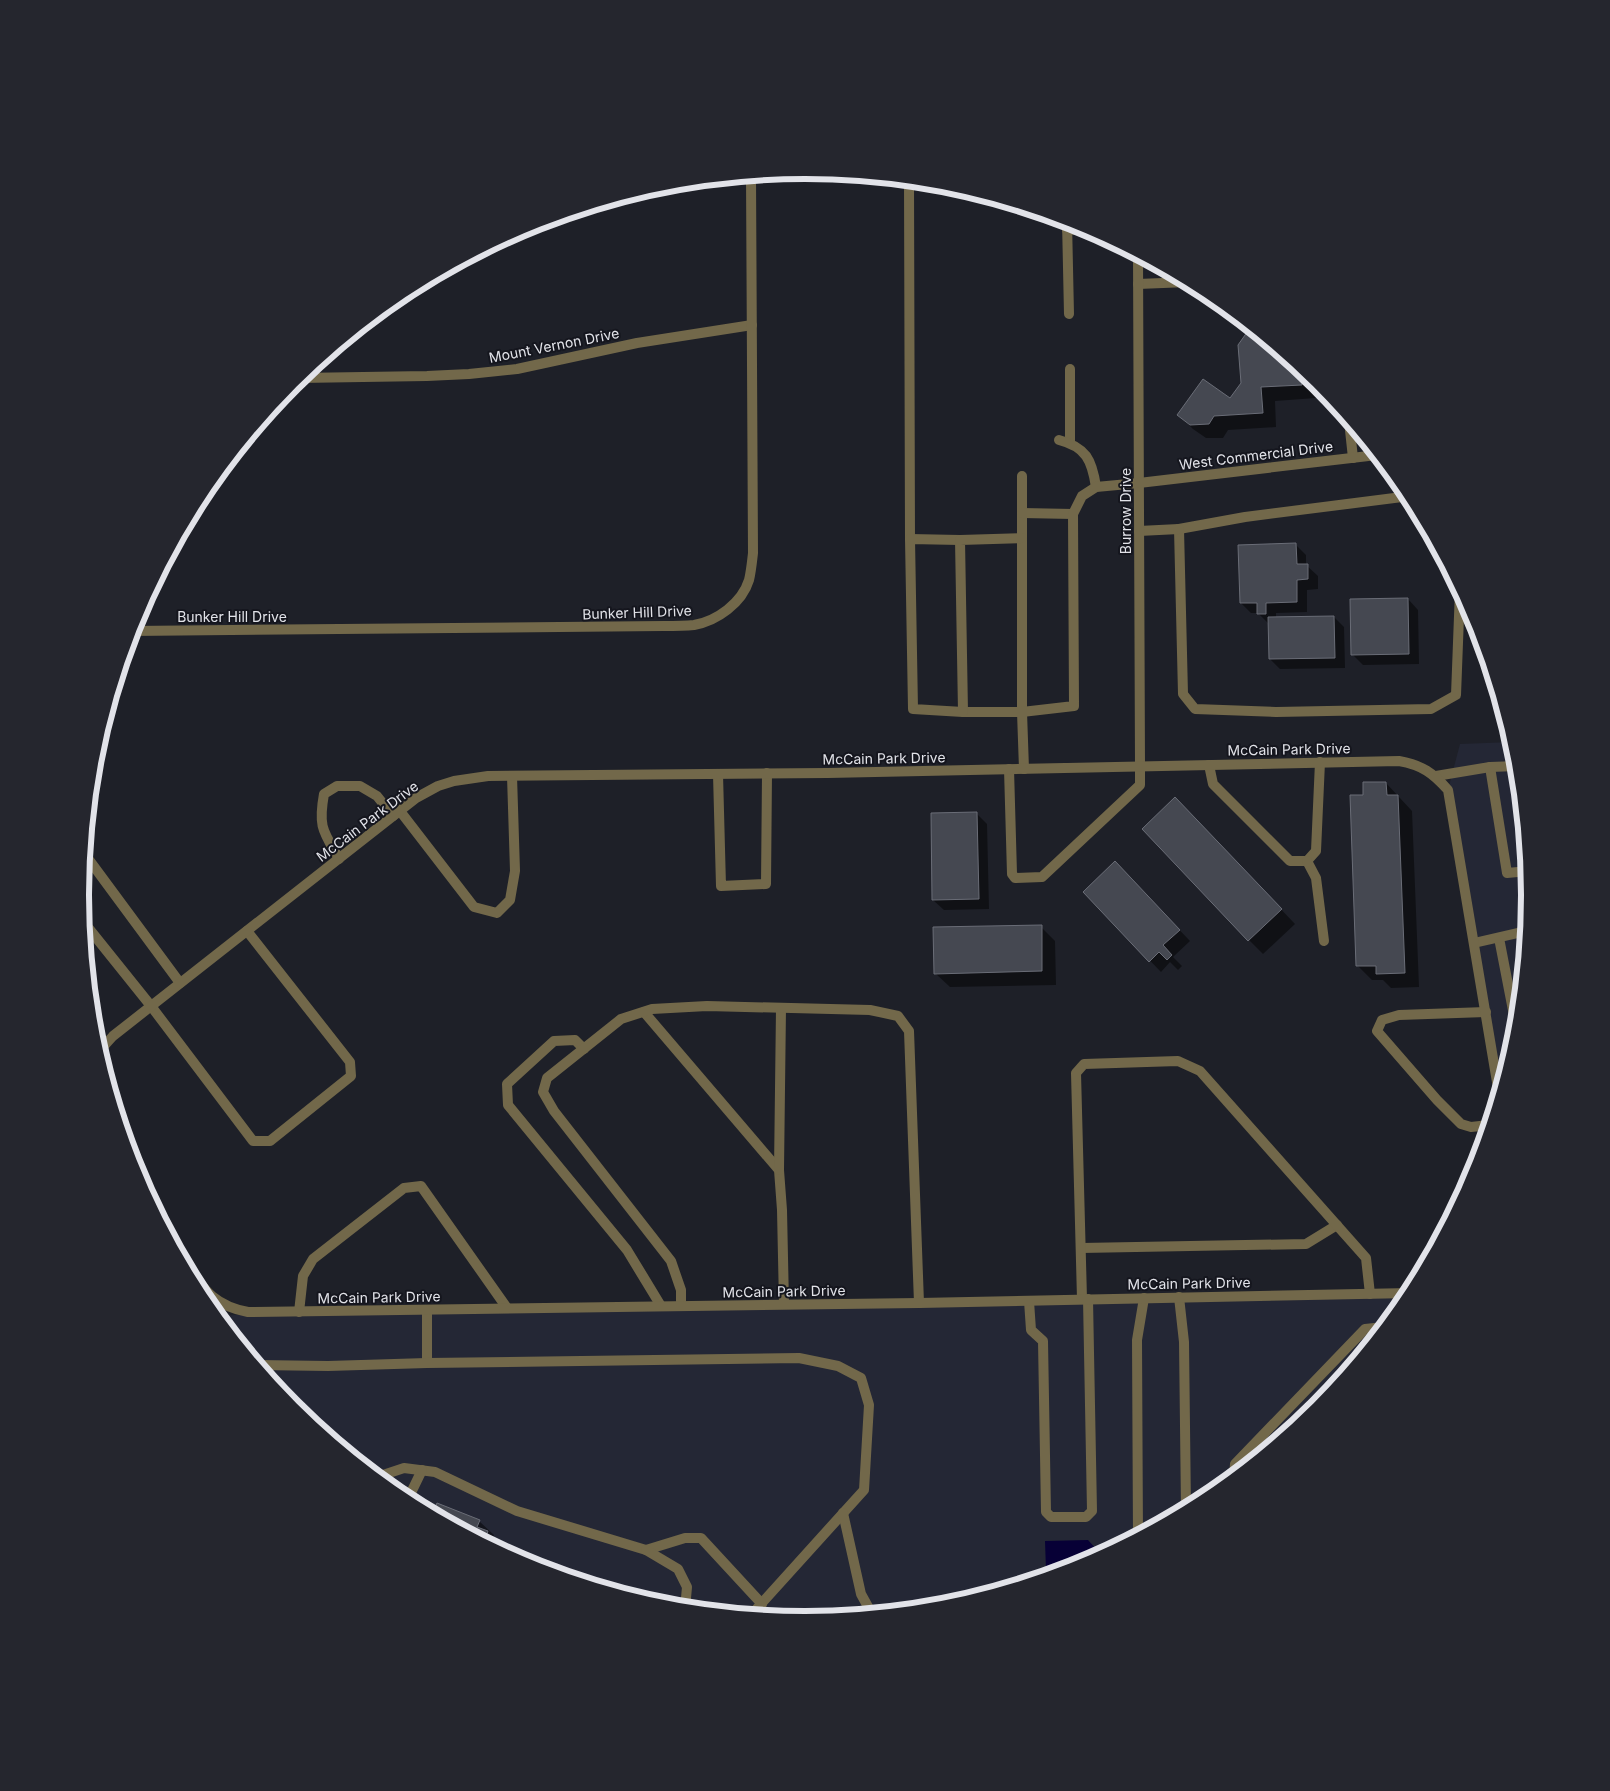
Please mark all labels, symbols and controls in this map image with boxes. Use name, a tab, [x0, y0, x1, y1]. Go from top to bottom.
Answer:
street label: Mount Vernon Drive	[487, 324, 621, 366]
street label: West Commercial Drive	[1178, 437, 1334, 473]
street label: Burrow Drive	[1117, 468, 1134, 554]
street label: Bunker Hill Drive	[582, 602, 692, 622]
street label: Bunker Hill Drive	[177, 608, 287, 625]
street label: McCain Park Drive	[1227, 739, 1351, 759]
street label: McCain Park Drive	[822, 748, 946, 768]
street label: McCain Park Drive	[313, 777, 421, 865]
street label: McCain Park Drive	[1127, 1273, 1251, 1293]
street label: McCain Park Drive	[722, 1281, 846, 1301]
street label: McCain Park Drive	[317, 1287, 441, 1307]

